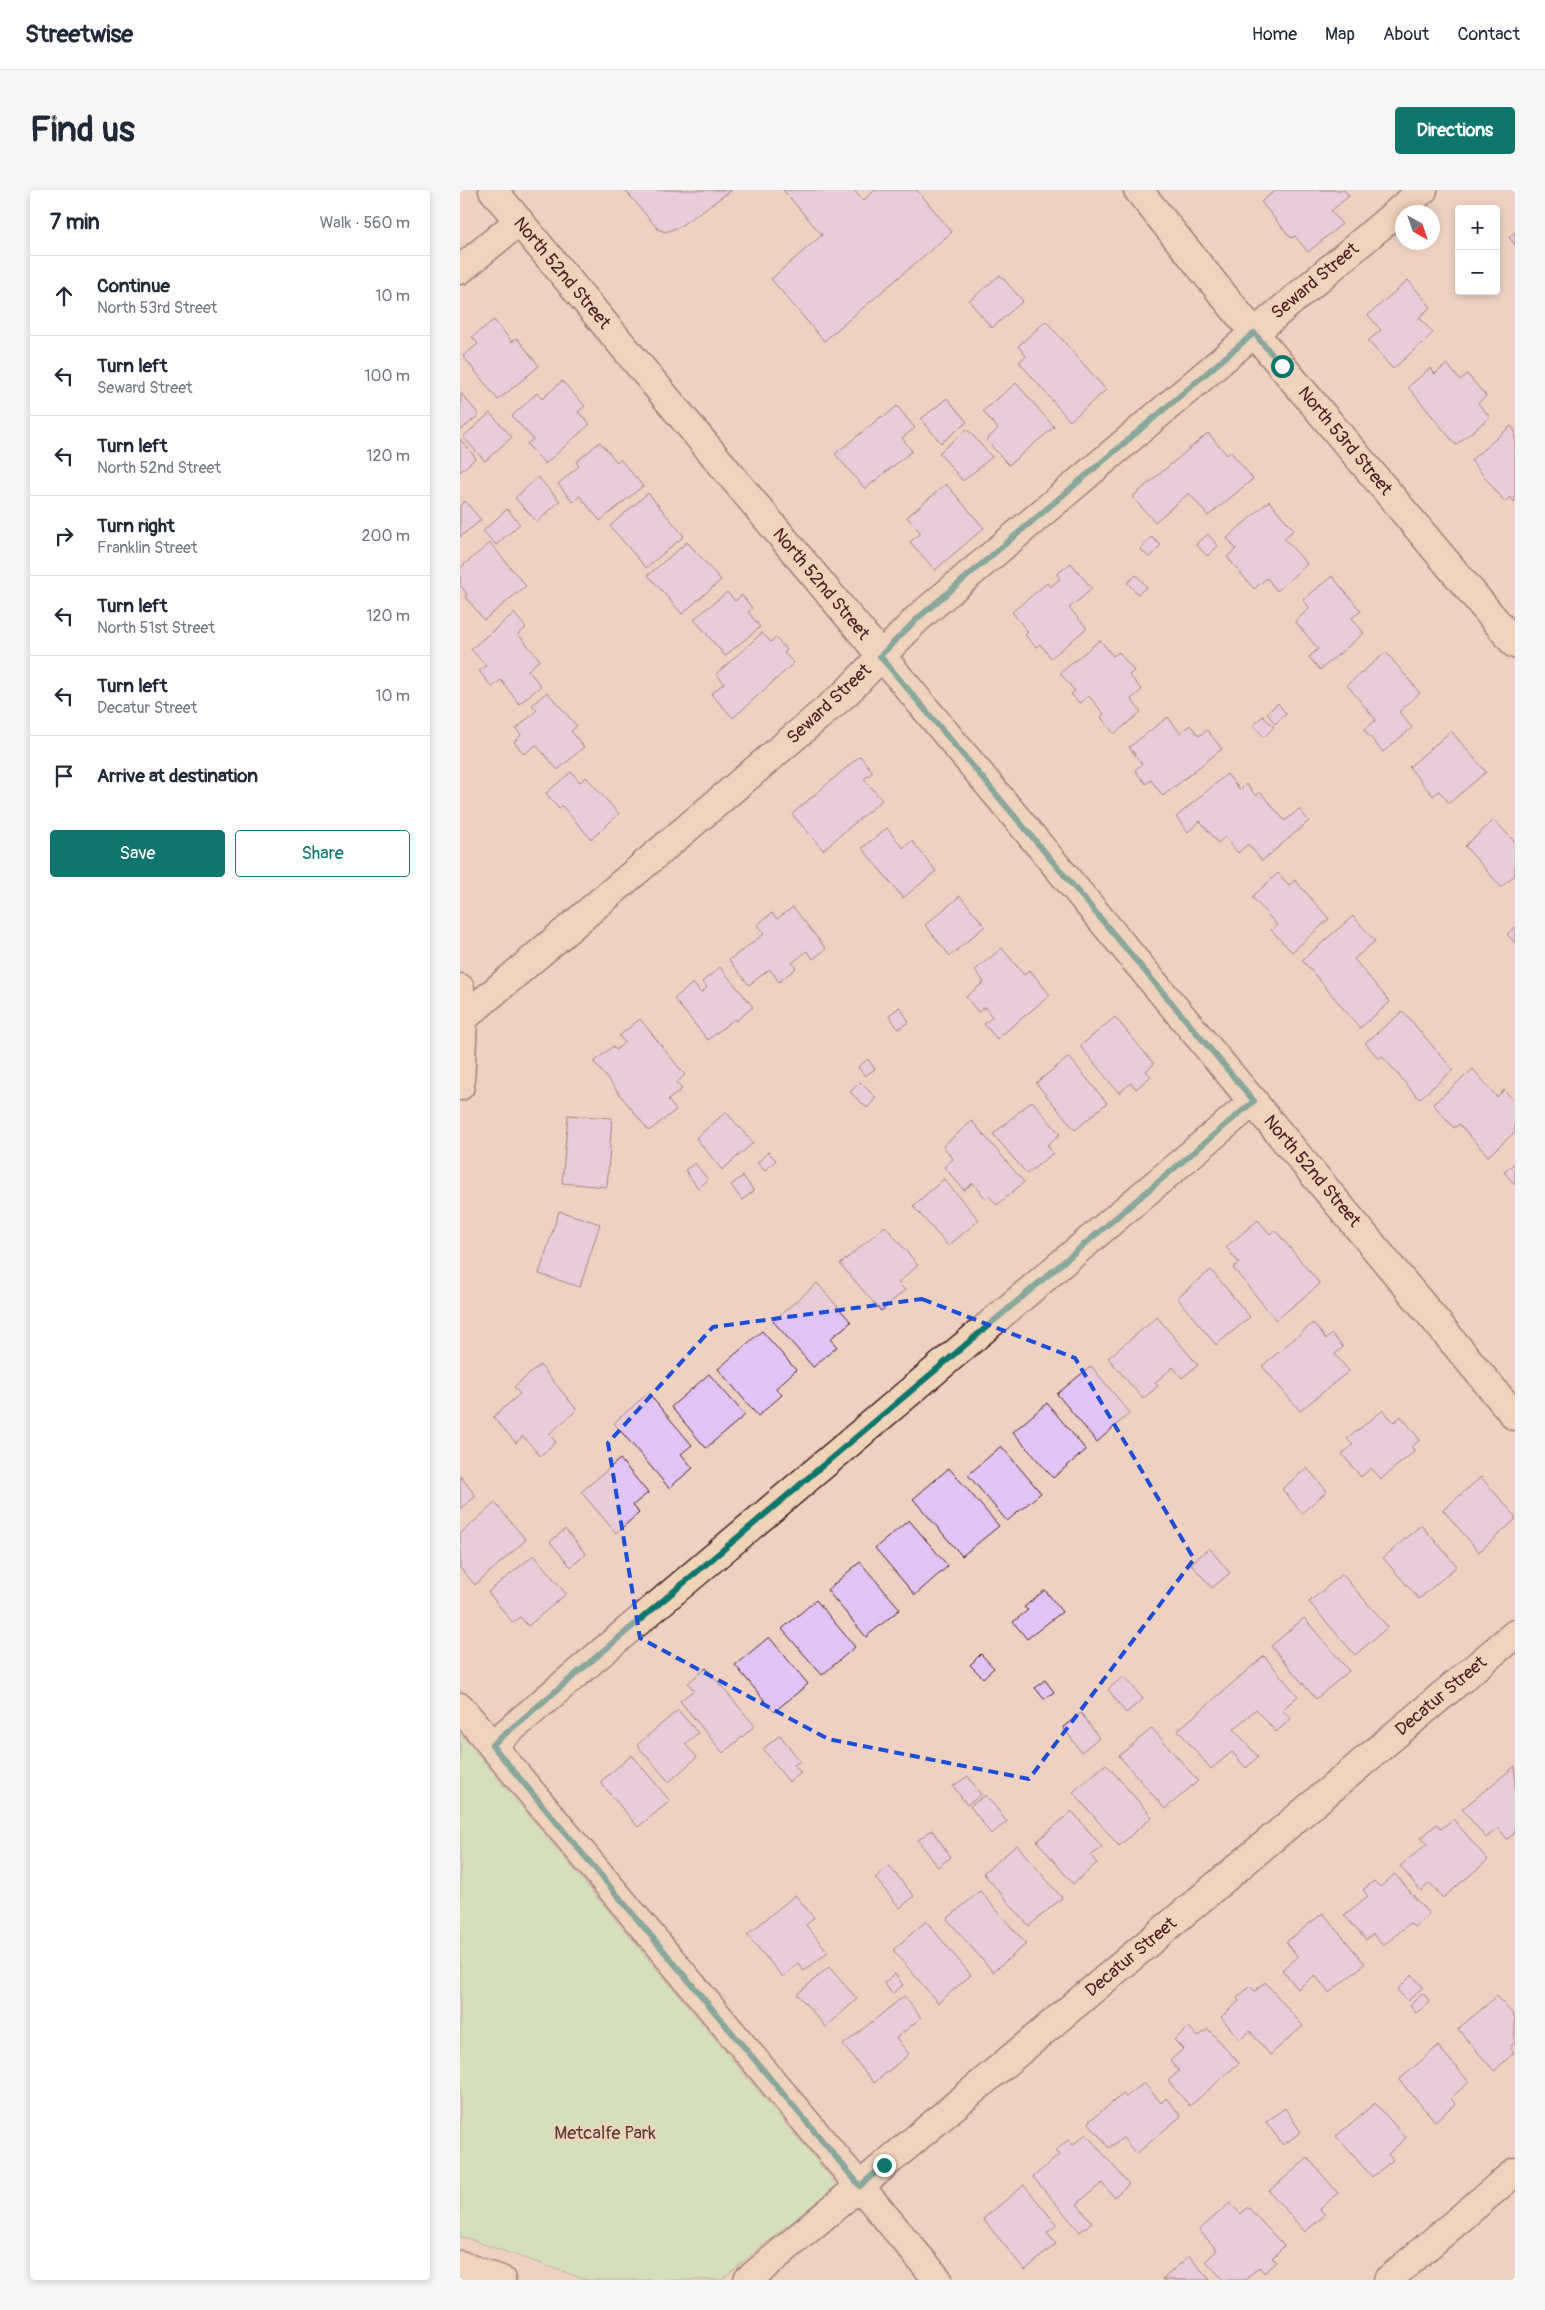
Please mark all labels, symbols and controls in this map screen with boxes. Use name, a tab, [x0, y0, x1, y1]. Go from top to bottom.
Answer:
text: Streetwise	[25, 20, 133, 49]
text: Home	[1252, 23, 1297, 46]
text: Map	[1325, 23, 1355, 46]
text: About	[1383, 23, 1429, 46]
text: Contact	[1457, 23, 1520, 46]
button: Directions	[1395, 107, 1515, 154]
text: Find us	[30, 108, 135, 152]
north arrow	[1395, 205, 1440, 250]
map controls	[1455, 205, 1500, 295]
button: +	[1455, 205, 1500, 250]
text: 7 min	[50, 209, 100, 236]
street label: North 52nd Street	[508, 212, 616, 334]
text: Walk · 560 m	[320, 213, 410, 233]
street label: Seward Street	[1266, 237, 1364, 324]
button: −	[1455, 250, 1500, 295]
text: Continue	[97, 274, 170, 298]
icon: ahead	[50, 282, 78, 310]
text: 10 m	[375, 286, 410, 306]
text: North 53rd Street	[97, 298, 217, 318]
text: Turn left	[97, 354, 167, 378]
route start	[1271, 355, 1294, 378]
icon: left	[50, 362, 78, 390]
text: 100 m	[364, 366, 410, 386]
text: Seward Street	[97, 378, 193, 398]
street label: North 53rd Street	[1293, 382, 1398, 501]
text: Turn left	[97, 434, 167, 458]
icon: left	[50, 442, 78, 470]
text: 120 m	[366, 446, 410, 466]
text: North 52nd Street	[97, 458, 221, 478]
text: Turn right	[97, 514, 175, 538]
icon: right	[50, 522, 78, 550]
street label: North 52nd Street	[767, 523, 875, 645]
text: 200 m	[362, 526, 410, 546]
text: Franklin Street	[97, 538, 197, 558]
text: Turn left	[97, 594, 167, 618]
icon: left	[50, 602, 78, 630]
text: 120 m	[366, 606, 410, 626]
text: North 51st Street	[97, 618, 215, 638]
street label: Seward Street	[782, 658, 877, 749]
text: Turn left	[97, 674, 167, 698]
icon: left	[50, 682, 78, 710]
text: 10 m	[375, 686, 410, 706]
text: Decatur Street	[97, 698, 197, 718]
icon: arrive	[50, 762, 78, 790]
text: Arrive at destination	[97, 764, 258, 788]
button: Save	[50, 830, 225, 877]
button: Share	[235, 830, 410, 877]
street label: North 52nd Street	[1258, 1110, 1366, 1232]
street label: Decatur Street	[1390, 1651, 1492, 1741]
street label: Decatur Street	[1080, 1912, 1182, 2002]
park label: Metcalfe Park	[554, 2122, 656, 2145]
route end	[873, 2154, 896, 2177]

